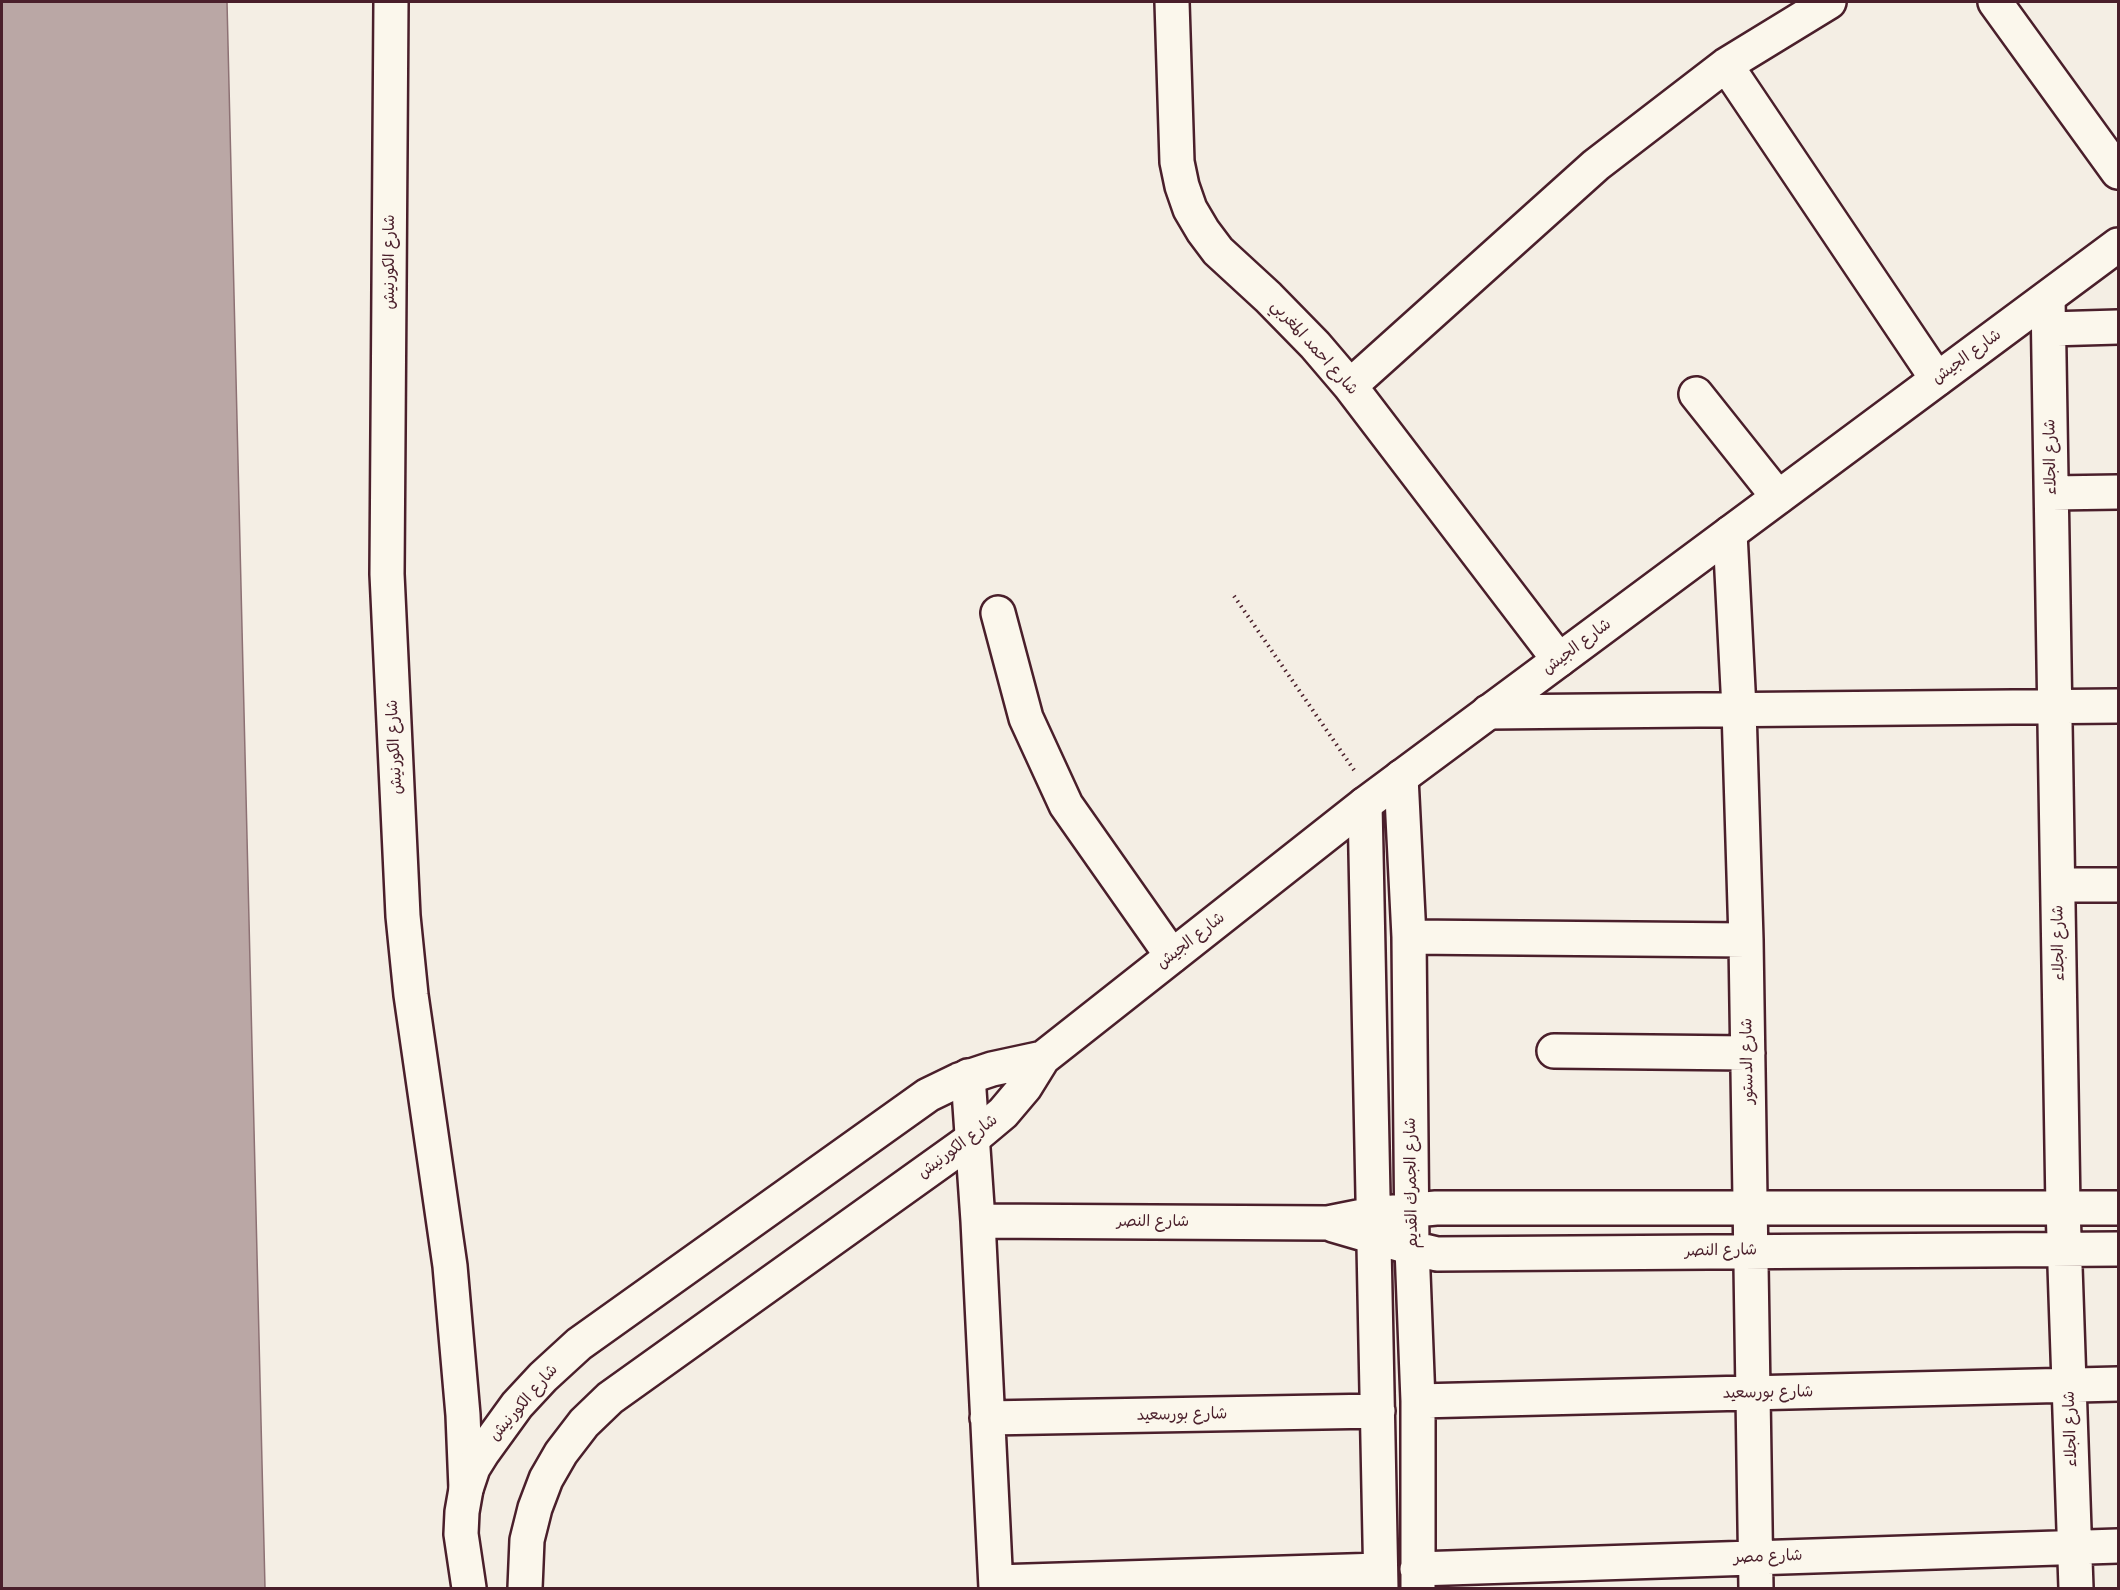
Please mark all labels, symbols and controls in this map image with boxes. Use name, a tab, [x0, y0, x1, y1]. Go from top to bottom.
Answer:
street label: شارع الكورنيش	[380, 214, 400, 310]
street label: شارع احمد المغربي	[1266, 297, 1362, 399]
street label: شارع الجيش	[1929, 325, 2005, 389]
street label: شارع الجلاء	[2041, 419, 2061, 495]
street label: شارع الجيش	[1539, 615, 1615, 679]
street label: شارع الكورنيش	[383, 699, 407, 795]
street label: شارع الجلاء	[2049, 905, 2069, 981]
street label: شارع الجيش	[1153, 908, 1229, 974]
street label: شارع الدستور	[1738, 1018, 1758, 1104]
street label: شارع الكورنيش	[914, 1111, 1002, 1183]
street label: شارع الجمرك القديم	[1401, 1117, 1423, 1249]
street label: شارع النصر	[1117, 1212, 1189, 1232]
street label: شارع النصر	[1685, 1241, 1757, 1261]
street label: شارع الكورنيش	[486, 1361, 562, 1445]
street label: شارع بورسعيد	[1722, 1383, 1814, 1403]
street label: شارع الجلاء	[2060, 1391, 2082, 1467]
street label: شارع بورسعيد	[1136, 1405, 1228, 1425]
street label: شارع مصر	[1733, 1546, 1803, 1568]

